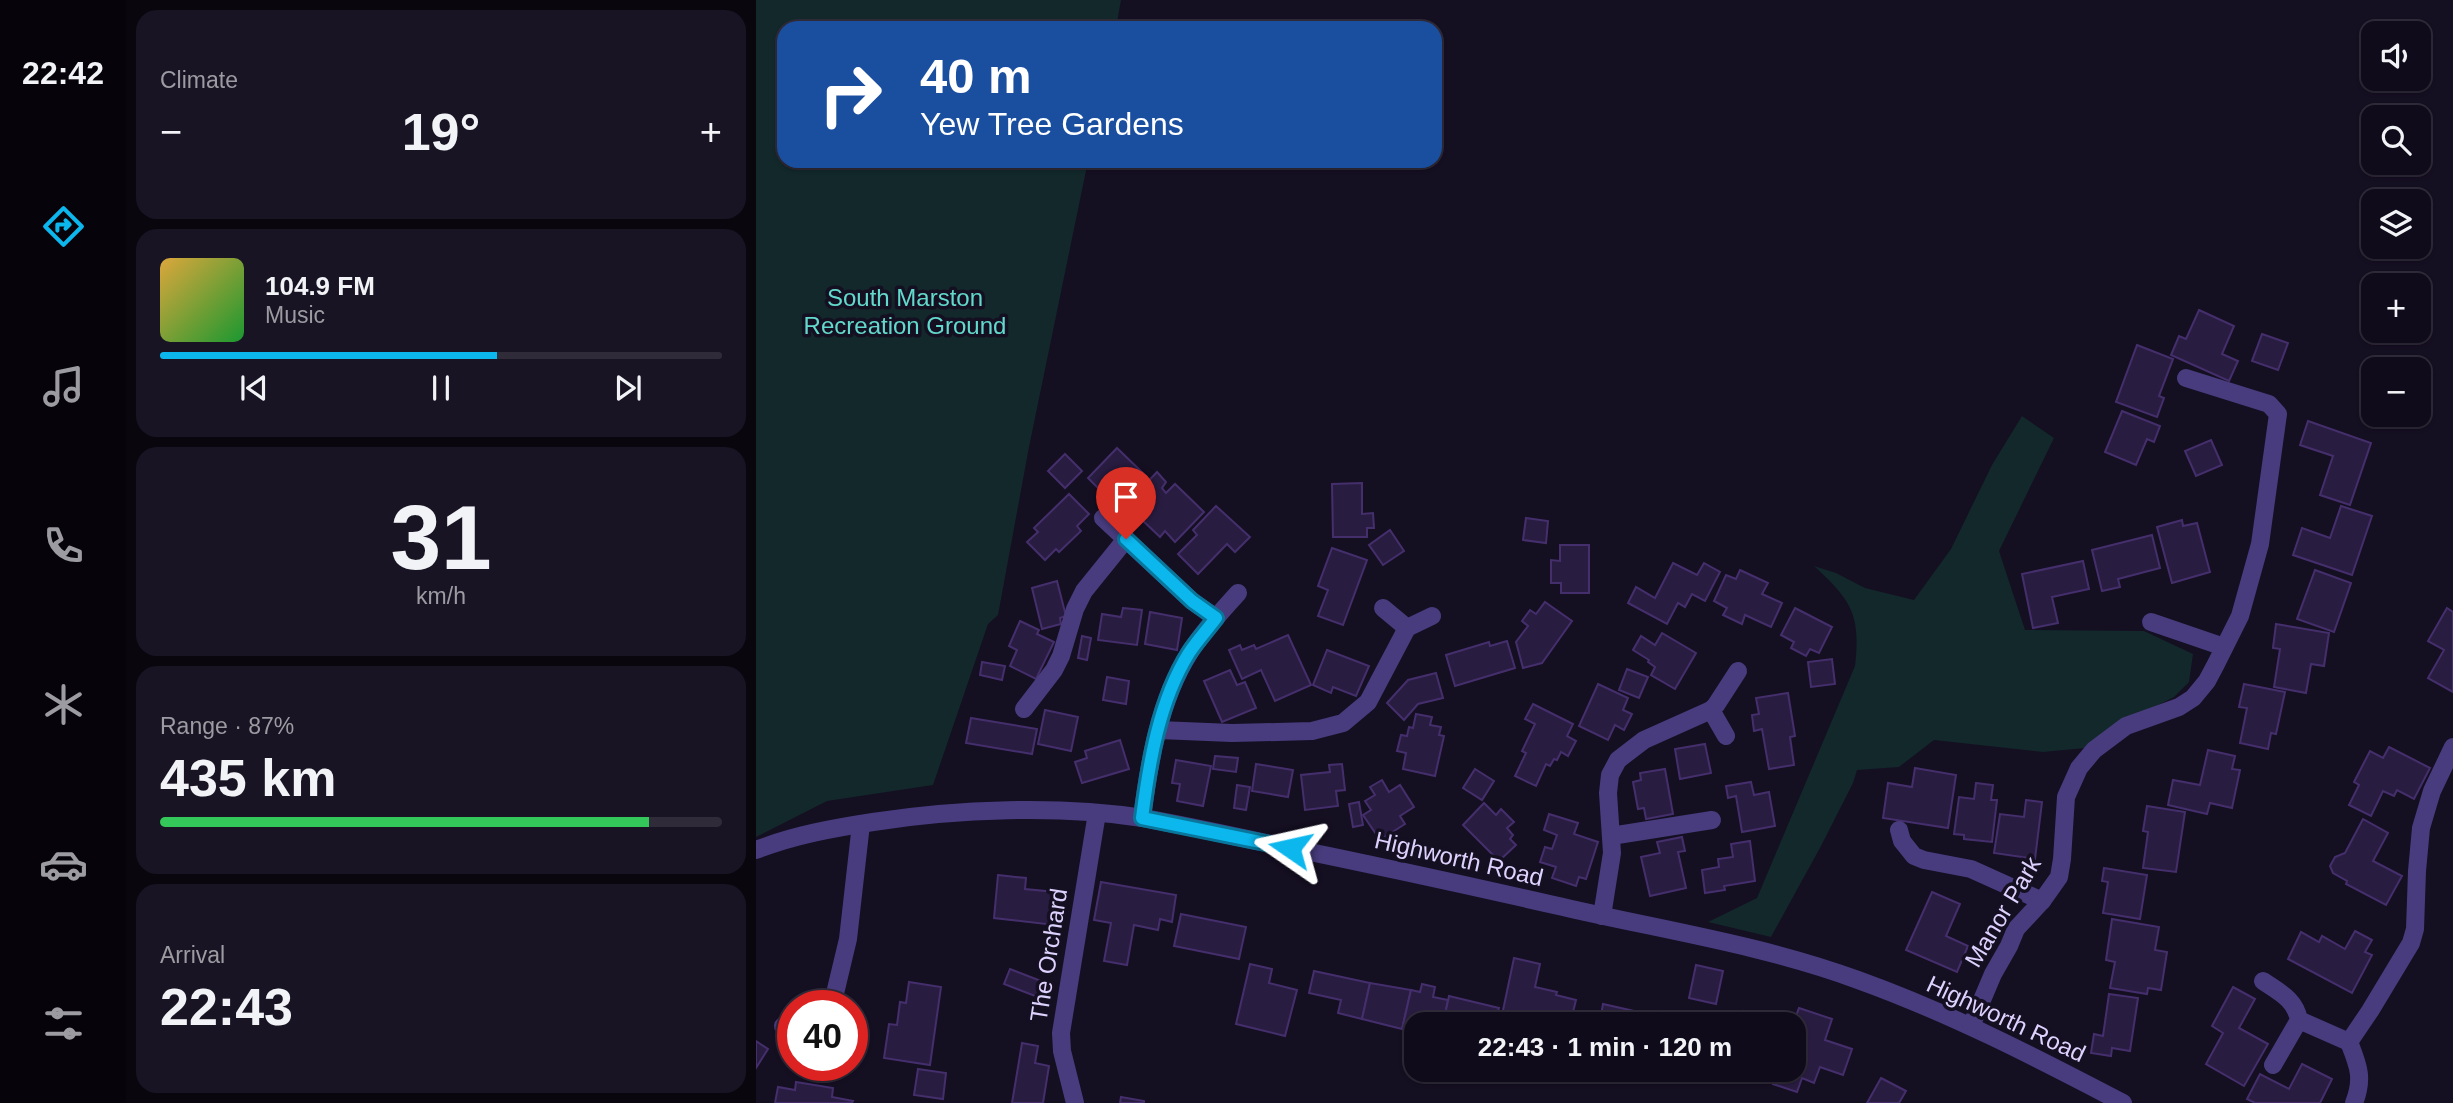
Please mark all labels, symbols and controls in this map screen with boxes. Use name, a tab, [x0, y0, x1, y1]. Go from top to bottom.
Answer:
map controls	[2361, 21, 2431, 427]
button: sound	[2361, 21, 2431, 91]
icon: right	[805, 49, 896, 140]
text: 40 m	[920, 49, 1032, 103]
text: 22:42	[22, 55, 104, 91]
text: Climate	[160, 67, 238, 93]
text: 19°	[402, 103, 480, 161]
button: search	[2361, 105, 2431, 175]
text: Yew Tree Gardens	[920, 106, 1184, 142]
text: −	[160, 111, 182, 153]
text: +	[700, 111, 722, 153]
button: layers	[2361, 189, 2431, 259]
icon: directions	[39, 202, 88, 251]
text: 104.9 FM	[265, 271, 375, 301]
button: +	[2361, 273, 2431, 343]
park label: South Marston Recreation Ground	[804, 284, 1006, 339]
text: Music	[265, 302, 325, 328]
button: −	[2361, 357, 2431, 427]
icon: music	[39, 362, 88, 411]
icon: previous	[235, 369, 273, 407]
icon: pause	[422, 369, 460, 407]
icon: next	[609, 369, 647, 407]
pin	[1096, 467, 1156, 539]
icon: arrive	[1107, 478, 1145, 516]
text: 31	[390, 487, 492, 588]
icon: phone	[39, 521, 88, 570]
text: km/h	[416, 583, 466, 609]
icon: climate	[39, 680, 88, 729]
text: Range · 87%	[160, 713, 294, 739]
text: 435 km	[160, 749, 336, 807]
position arrow	[1253, 811, 1327, 885]
street label: Highworth Road	[1372, 826, 1546, 891]
icon: car	[39, 840, 88, 889]
street label: Manor Park	[1959, 851, 2047, 972]
street label: The Orchard	[1025, 886, 1072, 1024]
text: Arrival	[160, 942, 225, 968]
street label: Highworth Road	[1923, 970, 2090, 1067]
text: 22:43	[160, 978, 293, 1036]
speed limit sign: 40	[777, 990, 868, 1081]
icon: filters	[39, 999, 88, 1048]
text: 22:43 · 1 min · 120 m	[1478, 1032, 1732, 1062]

